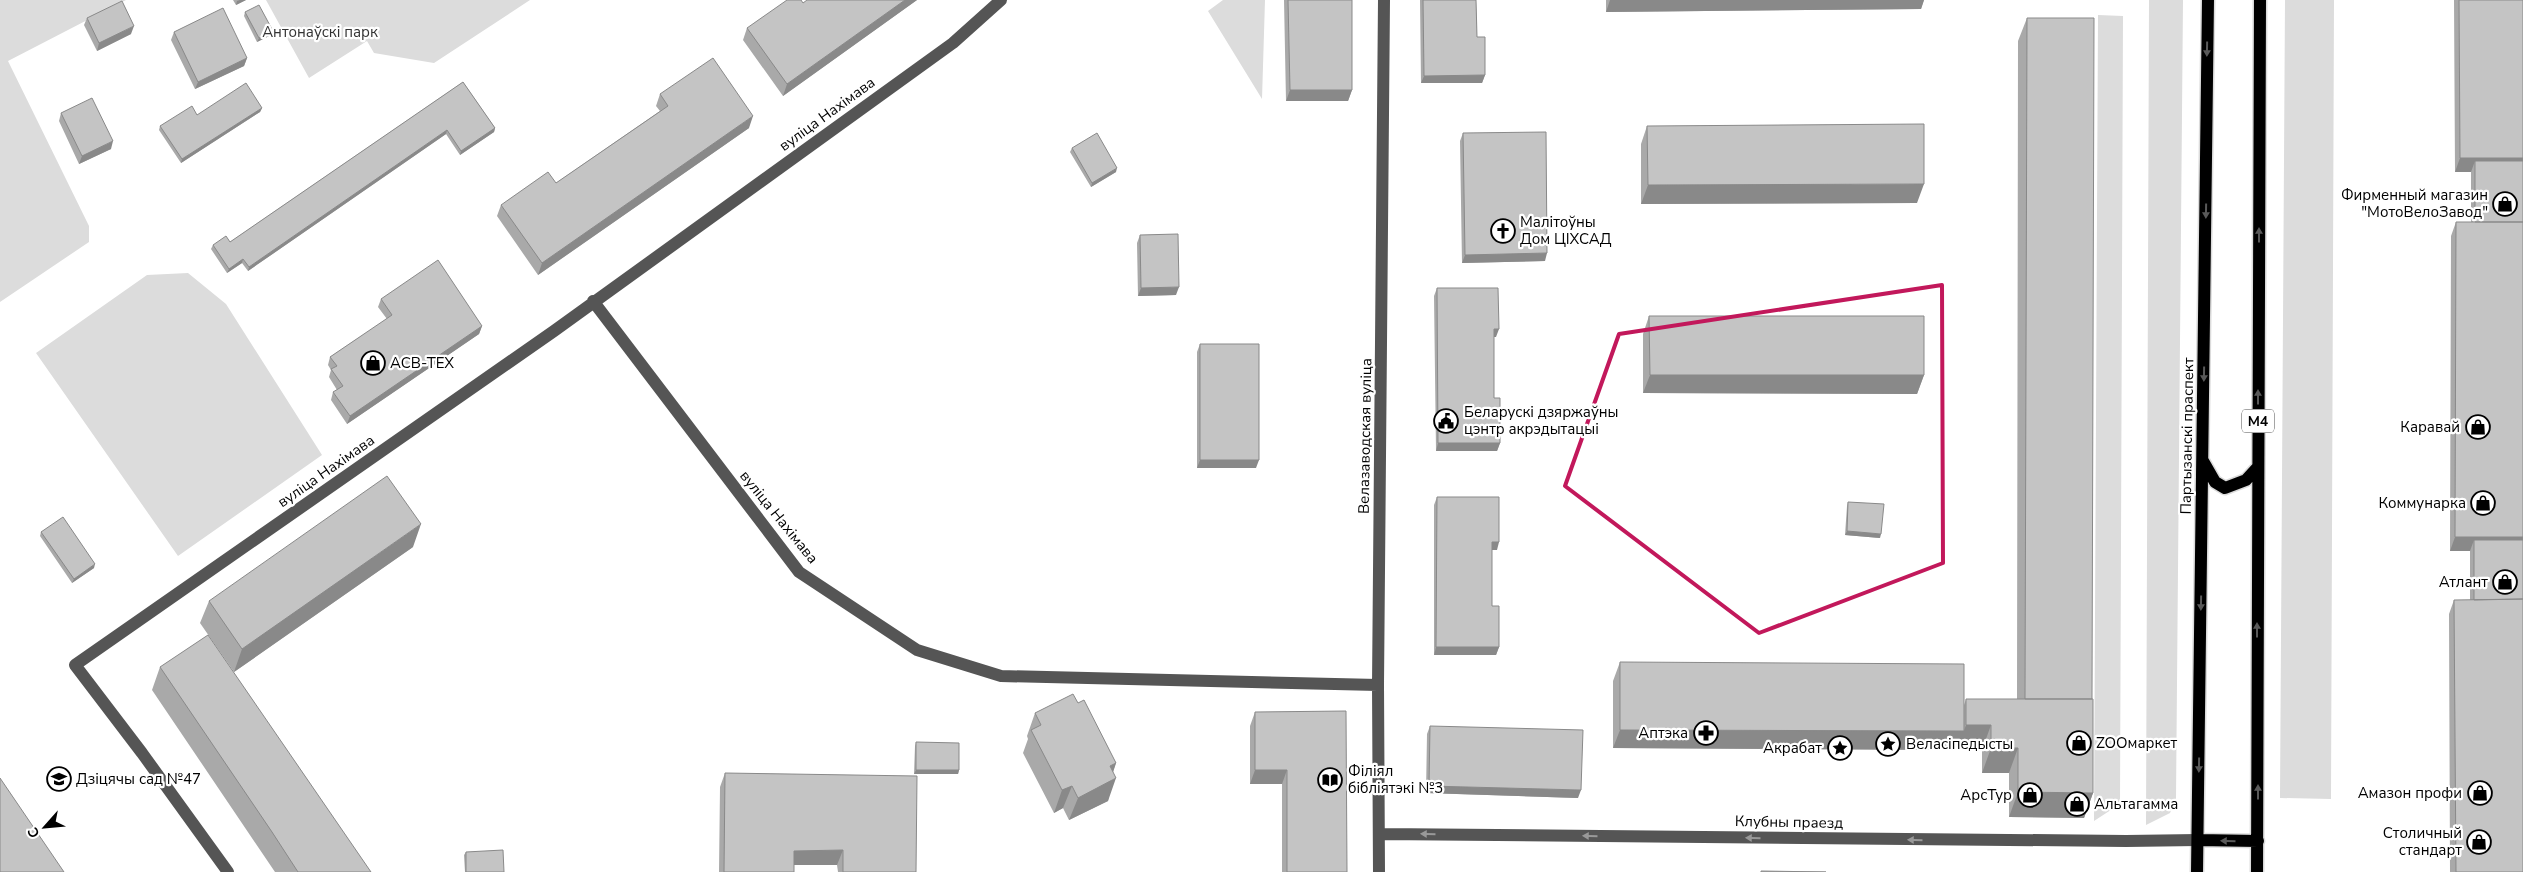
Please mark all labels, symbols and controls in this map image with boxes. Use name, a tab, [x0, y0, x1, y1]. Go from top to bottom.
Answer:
park label: Антонаўскі парк	[262, 22, 378, 42]
one-way arrow	[2203, 41, 2211, 57]
street label: вуліца Нахімава	[775, 72, 879, 156]
place label: Фирменный магазин "МотоВелоЗавод"	[2341, 185, 2488, 222]
shop icon: Фирменный магазин "МотоВелоЗавод"	[2492, 191, 2518, 217]
one-way arrow	[2201, 203, 2209, 219]
place label: Малітоўны Дом ЦІХСАД	[1520, 212, 1612, 249]
church icon: Малітоўны Дом ЦІХСАД	[1490, 218, 1516, 244]
one-way arrow	[2255, 227, 2263, 243]
shop icon: ACB-TEX	[360, 350, 386, 376]
place label: ACB-TEX	[390, 353, 454, 373]
street label: Партызанскі праспект	[2176, 357, 2198, 515]
street label: Велазаводская вуліца	[1354, 358, 1376, 514]
one-way arrow	[2200, 366, 2208, 382]
one-way arrow	[2254, 389, 2262, 405]
place label: Беларускі дзяржаўны цэнтр акрэдытацыі	[1464, 402, 1619, 439]
public building icon: Беларускі дзяржаўны цэнтр акрэдытацыі	[1433, 408, 1459, 434]
road number: М4	[2242, 410, 2274, 432]
shop icon: Каравай	[2465, 414, 2491, 440]
place label: Каравай	[2400, 417, 2460, 437]
street label: вуліца Нахімава	[273, 430, 379, 512]
street label: вуліца Нахімава	[735, 466, 823, 568]
shop icon: Коммунарка	[2470, 490, 2496, 516]
place label: Коммунарка	[2379, 493, 2466, 513]
shop icon: Атлант	[2492, 569, 2518, 595]
place label: Атлант	[2439, 572, 2488, 592]
one-way arrow	[2197, 595, 2205, 611]
one-way arrow	[2253, 622, 2261, 638]
pharmacy icon: Аптэка	[1693, 720, 1719, 746]
place label: Аптэка	[1638, 723, 1688, 743]
shop icon: ZOOмаркет	[2066, 730, 2092, 756]
place icon: Веласіпедысты	[1875, 731, 1901, 757]
place label: ZOOмаркет	[2096, 733, 2178, 753]
place label: Веласіпедысты	[1906, 734, 2013, 754]
place icon: Акрабат	[1827, 735, 1853, 761]
place label: Акрабат	[1763, 738, 1822, 758]
one-way arrow	[2194, 758, 2202, 774]
place label: Філіял бібліятэкі №3	[1348, 761, 1443, 798]
school or university icon: Дзіцячы сад №47	[46, 766, 72, 792]
library icon: Філіял бібліятэкі №3	[1317, 767, 1343, 793]
place label: Дзіцячы сад №47	[76, 769, 201, 789]
shop icon: Амазон профи	[2467, 780, 2493, 806]
shop icon: АрсТур	[2017, 782, 2043, 808]
place label: Амазон профи	[2358, 783, 2462, 803]
one-way arrow	[2254, 784, 2262, 800]
place label: АрсТур	[1960, 785, 2012, 805]
shop icon: Альтагамма	[2064, 791, 2090, 817]
place label: Альтагамма	[2094, 794, 2178, 814]
north arrow	[20, 802, 70, 852]
street label: Клубны праезд	[1735, 811, 1844, 833]
place label: Столичный стандарт	[2383, 823, 2462, 860]
text: С	[23, 824, 44, 841]
shop icon: Столичный стандарт	[2466, 829, 2492, 855]
one-way arrow	[1420, 830, 1436, 838]
one-way arrow	[1582, 832, 1598, 840]
one-way arrow	[1745, 834, 1761, 842]
one-way arrow	[1907, 835, 1923, 843]
one-way arrow	[2219, 836, 2235, 844]

